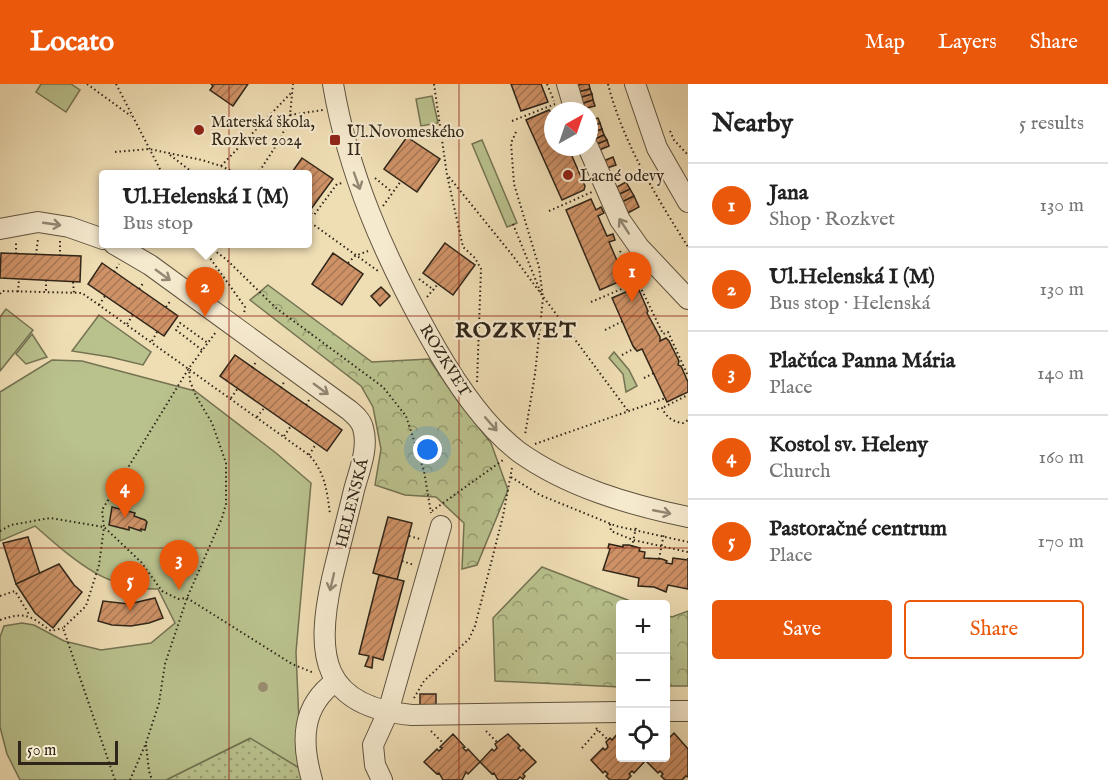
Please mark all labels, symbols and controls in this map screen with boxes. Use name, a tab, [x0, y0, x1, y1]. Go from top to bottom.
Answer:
text: Locato	[30, 25, 114, 60]
text: Map	[865, 29, 905, 56]
text: Layers	[938, 29, 997, 56]
text: Share	[1030, 29, 1078, 56]
north arrow	[544, 102, 598, 156]
text: Nearby	[712, 107, 793, 140]
text: 5 results	[1019, 111, 1084, 136]
place label: Materská škola, Rozkvet 2024	[211, 113, 315, 151]
marker: Materská škola, Rozkvet 2024	[192, 123, 206, 137]
place label: Ul.Novomeského II	[347, 123, 464, 161]
marker: Ul.Novomeského II	[328, 133, 342, 147]
place label: Lacné odevy	[580, 167, 664, 187]
marker: Lacné odevy	[561, 168, 575, 182]
popup	[99, 170, 312, 248]
one-way arrow	[353, 171, 364, 190]
text: Jana	[769, 179, 808, 207]
text: Ul.Helenská I (M)	[123, 183, 288, 211]
text: 1	[728, 193, 735, 218]
text: 130 m	[1039, 193, 1084, 218]
text: Shop · Rozkvet	[769, 207, 895, 232]
text: Bus stop	[123, 211, 193, 236]
one-way arrow	[618, 217, 631, 234]
one-way arrow	[42, 219, 62, 230]
pin: 1	[612, 252, 652, 302]
text: Ul.Helenská I (M)	[769, 263, 935, 291]
pin: 2	[186, 268, 224, 317]
one-way arrow	[155, 269, 171, 281]
text: 2	[727, 277, 736, 302]
text: 130 m	[1039, 277, 1084, 302]
text: Bus stop · Helenská	[769, 291, 930, 316]
district label: ROZKVET	[455, 317, 577, 345]
street label: ROZKVET	[414, 321, 474, 401]
text: Plačúca Panna Mária	[769, 347, 955, 375]
text: 3	[728, 361, 735, 386]
text: 140 m	[1037, 361, 1084, 386]
text: Place	[769, 375, 812, 400]
one-way arrow	[312, 383, 328, 395]
one-way arrow	[484, 416, 498, 431]
text: Kostol sv. Heleny	[769, 431, 928, 459]
your location	[413, 435, 442, 464]
text: 4	[727, 445, 736, 470]
text: 160 m	[1038, 445, 1084, 470]
street label: HELENSKÁ	[330, 455, 374, 550]
text: Church	[769, 459, 831, 484]
pin: 4	[106, 468, 144, 518]
one-way arrow	[651, 507, 671, 518]
text: Pastoračné centrum	[769, 515, 947, 543]
text: 5	[728, 529, 735, 554]
text: 170 m	[1038, 529, 1084, 554]
pin: 3	[160, 540, 198, 590]
text: Place	[769, 543, 812, 568]
pin: 5	[110, 562, 150, 611]
one-way arrow	[325, 572, 337, 591]
map controls	[616, 600, 670, 762]
button: +	[616, 600, 670, 654]
button: Save	[712, 600, 892, 659]
button: Share	[904, 600, 1084, 659]
button: −	[616, 654, 670, 708]
button: locate	[616, 708, 670, 762]
scale bar	[18, 738, 118, 766]
text: 50 m	[27, 741, 56, 761]

